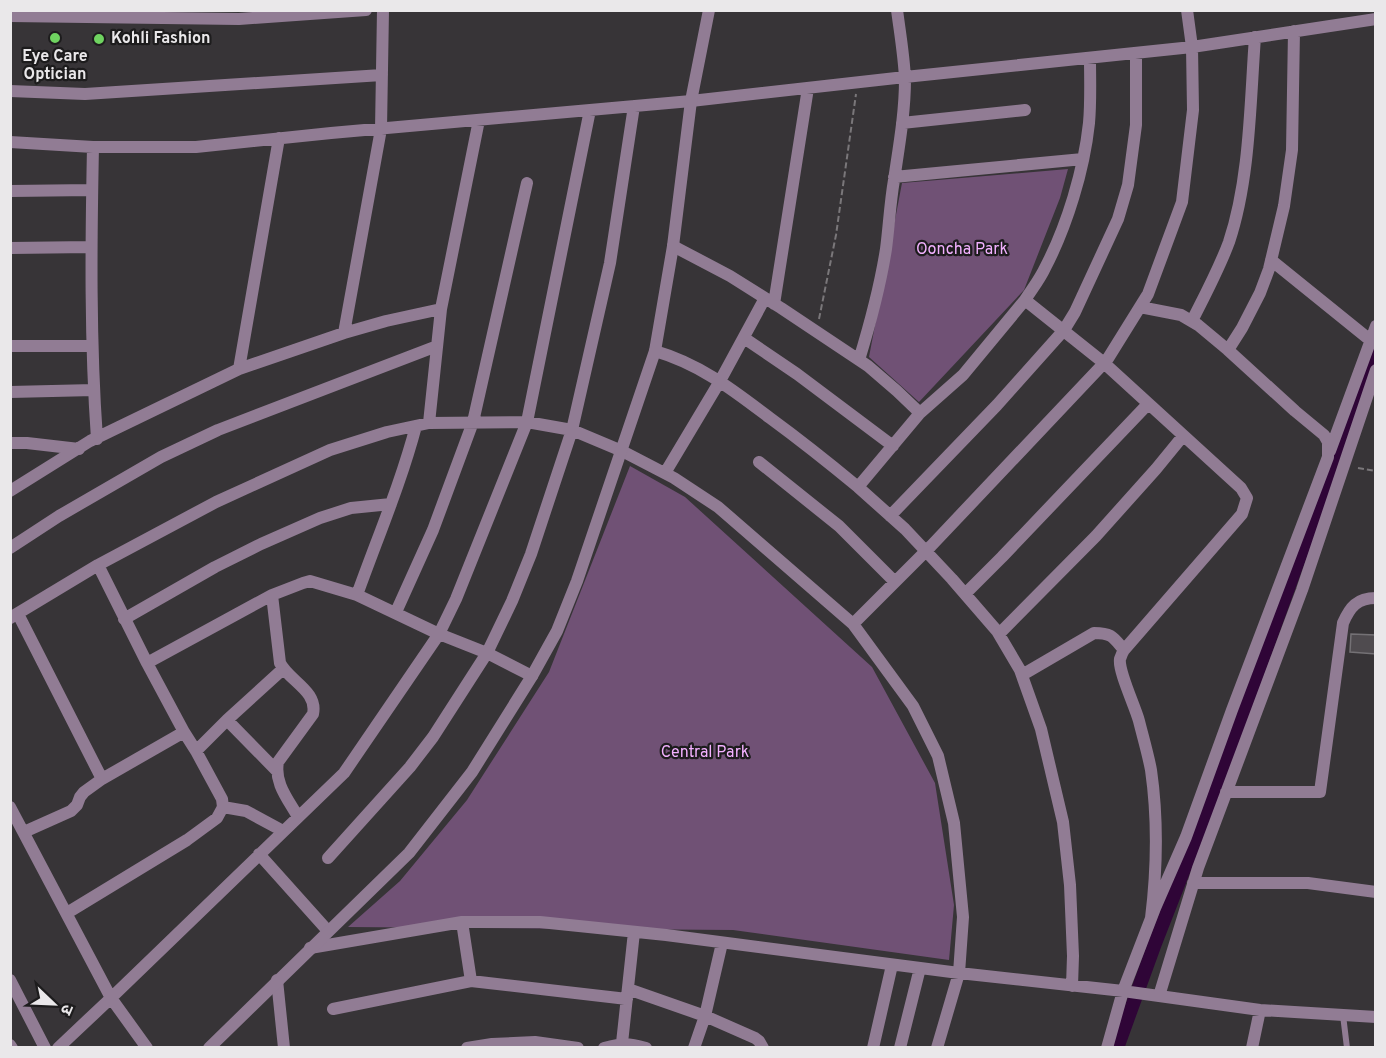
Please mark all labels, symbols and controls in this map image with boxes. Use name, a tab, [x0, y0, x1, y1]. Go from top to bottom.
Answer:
place label: Kohli Fashion	[111, 29, 210, 49]
marker: Eye Care Optician	[48, 31, 62, 45]
marker: Kohli Fashion	[92, 32, 106, 46]
place label: Eye Care Optician	[22, 47, 88, 85]
park label: Ooncha Park	[916, 240, 1008, 260]
park label: Central Park	[661, 743, 749, 763]
north arrow	[24, 974, 84, 1034]
text: उ	[55, 1001, 77, 1018]

